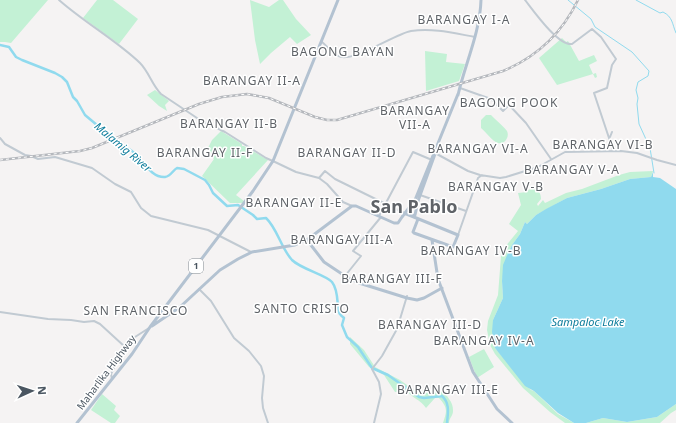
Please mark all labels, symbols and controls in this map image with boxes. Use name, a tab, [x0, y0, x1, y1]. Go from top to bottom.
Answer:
district label: BARANGAY I-A	[418, 11, 510, 28]
district label: BAGONG BAYAN	[291, 43, 395, 60]
district label: BARANGAY II-A	[203, 72, 301, 89]
district label: BAGONG POOK	[460, 94, 558, 111]
district label: BARANGAY VII-A	[380, 102, 450, 133]
district label: BARANGAY II-B	[180, 115, 278, 132]
water label: Malamig River	[92, 118, 156, 175]
district label: BARANGAY VI-B	[552, 136, 654, 153]
district label: BARANGAY VI-A	[427, 140, 529, 157]
district label: BARANGAY II-F	[157, 144, 253, 161]
district label: BARANGAY II-D	[297, 144, 397, 161]
district label: BARANGAY V-A	[524, 161, 620, 178]
district label: BARANGAY V-B	[448, 178, 544, 195]
district label: BARANGAY II-E	[246, 194, 343, 211]
district label: San Pablo	[370, 194, 458, 218]
district label: BARANGAY III-A	[290, 231, 394, 248]
district label: BARANGAY IV-B	[420, 242, 522, 259]
road number: 1	[189, 259, 203, 273]
district label: BARANGAY III-F	[341, 270, 443, 287]
district label: SANTO CRISTO	[254, 300, 350, 317]
district label: SAN FRANCISCO	[84, 302, 188, 319]
water label: Sampaloc Lake	[551, 314, 625, 329]
district label: BARANGAY III-D	[378, 316, 482, 333]
street label: Maharlika Highway	[73, 331, 139, 412]
district label: BARANGAY IV-A	[433, 332, 535, 349]
north arrow	[12, 371, 52, 411]
district label: BARANGAY III-E	[397, 381, 499, 398]
text: N	[35, 386, 50, 395]

